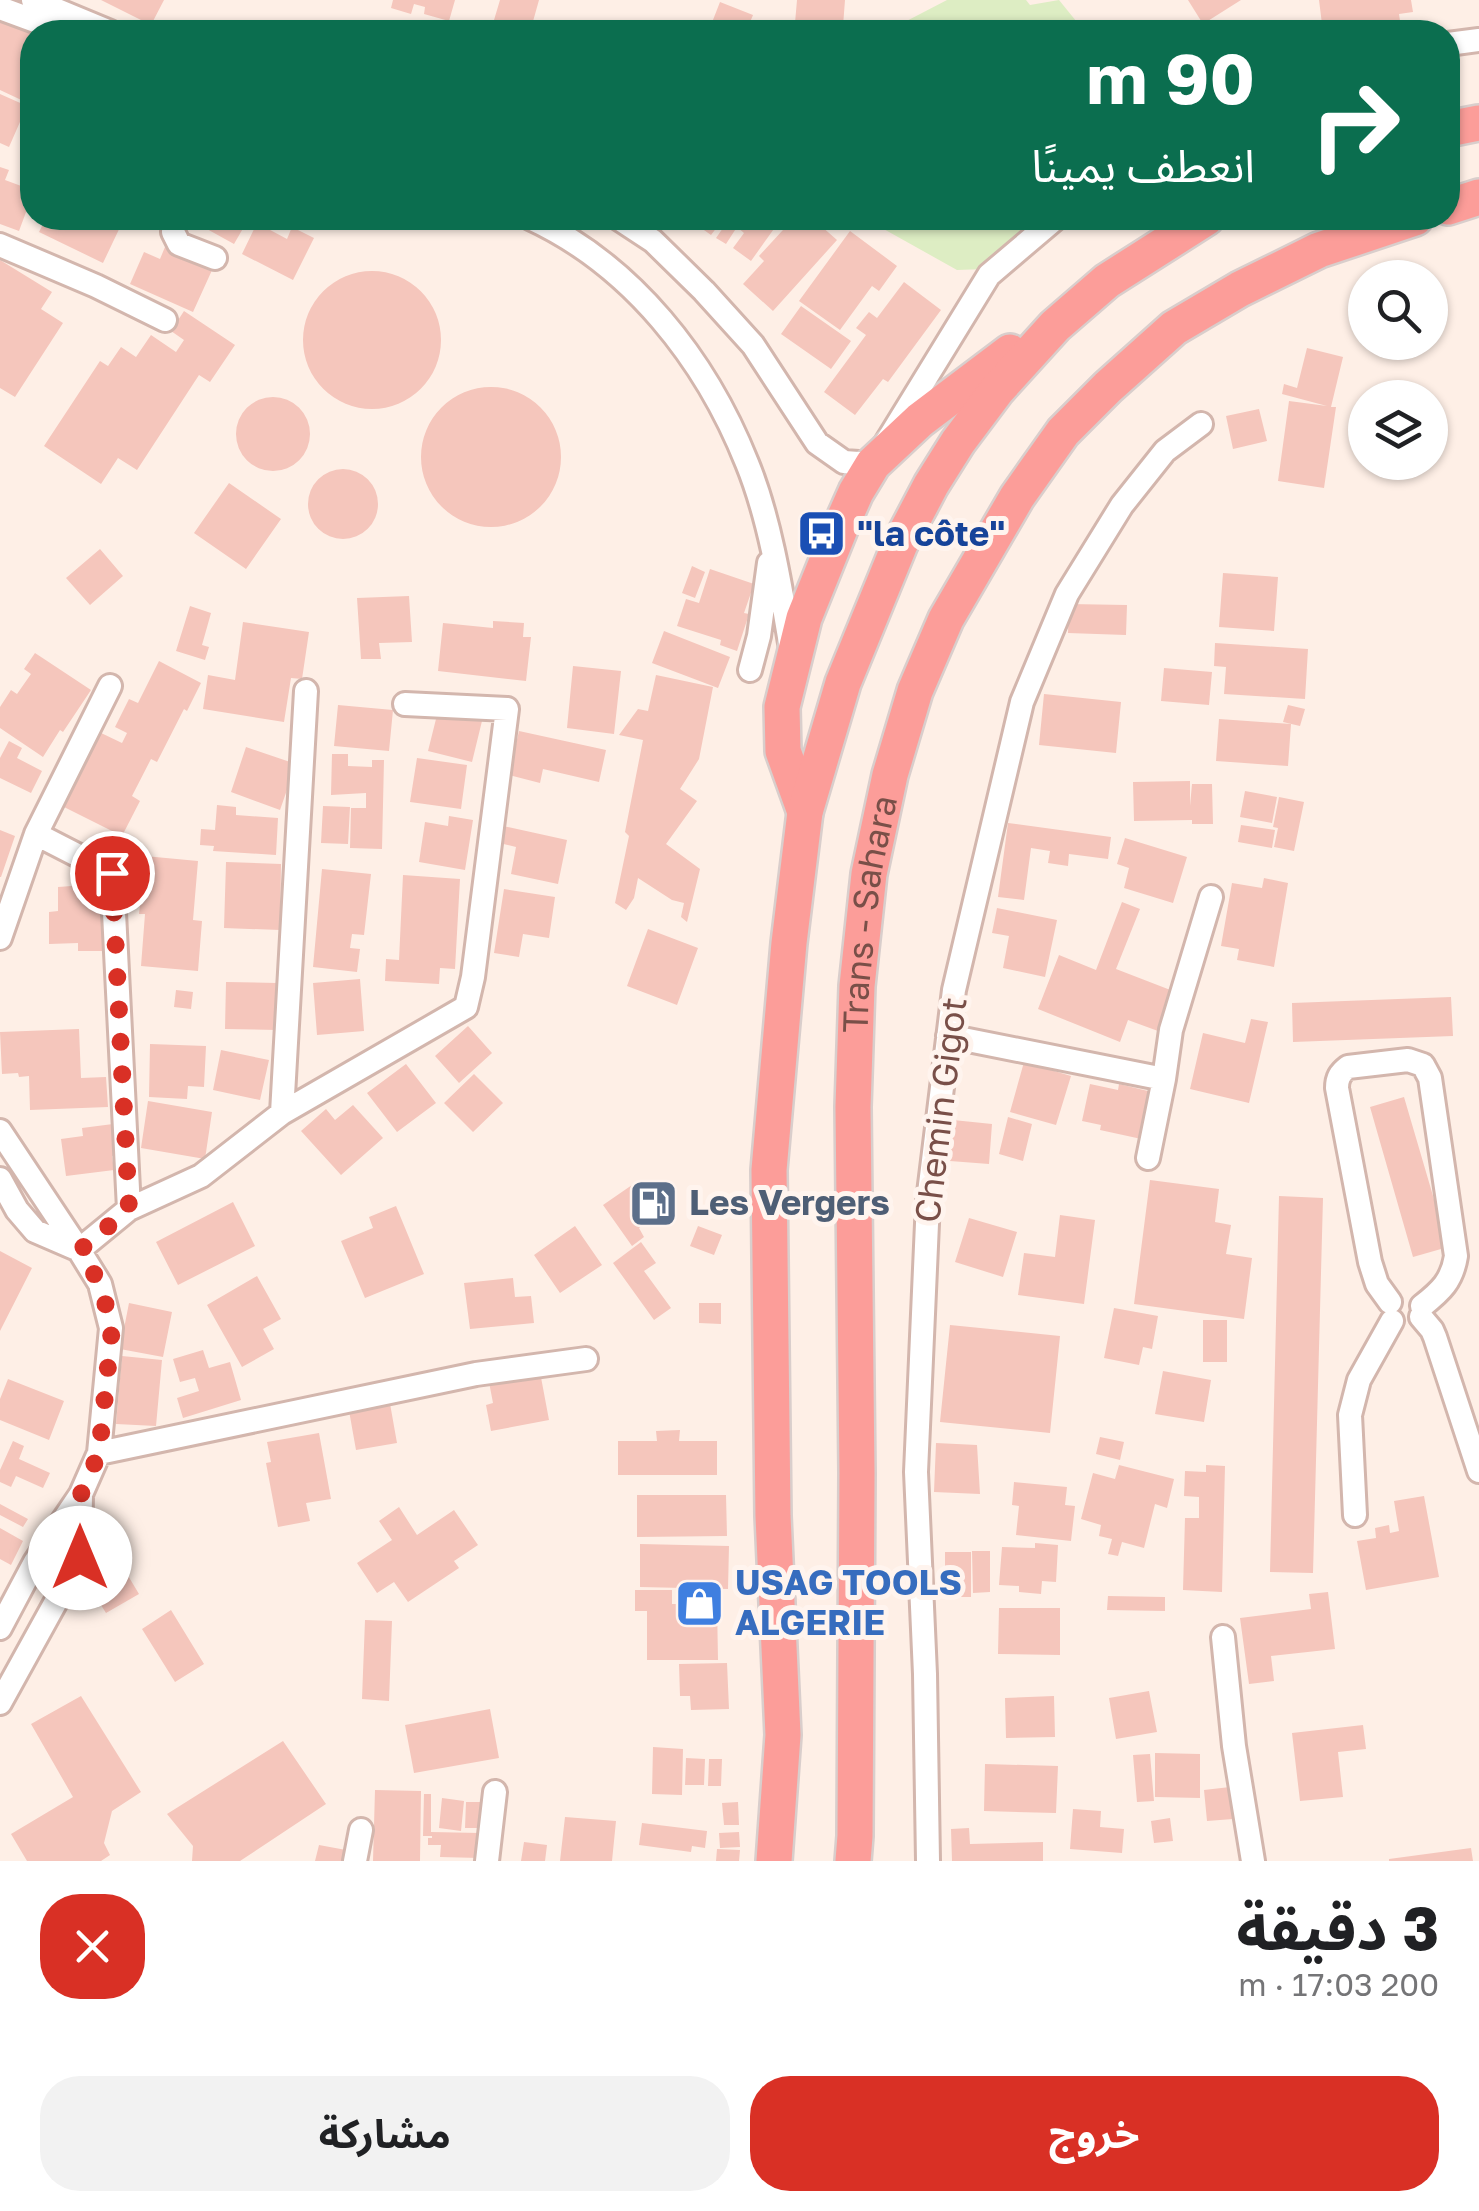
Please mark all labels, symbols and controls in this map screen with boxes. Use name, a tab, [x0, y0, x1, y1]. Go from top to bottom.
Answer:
text: 90 m	[1086, 35, 1255, 119]
icon: right	[1290, 60, 1420, 190]
text: انعطف يمينًا	[1031, 138, 1255, 192]
map controls	[1348, 260, 1448, 480]
button: search	[1348, 260, 1448, 360]
button: layers	[1348, 380, 1448, 480]
bus stop icon: "la côte"	[796, 508, 848, 560]
place label: "la côte"	[857, 512, 1005, 554]
street label: Trans - Sahara	[833, 791, 905, 1033]
pin	[70, 831, 155, 916]
icon: arrive	[85, 846, 140, 901]
street label: Chemin Gigot	[905, 995, 975, 1225]
fuel station icon: Les Vergers	[628, 1177, 680, 1229]
place label: Les Vergers	[689, 1181, 890, 1223]
position arrow	[28, 1506, 132, 1610]
place label: USAG TOOLS ALGERIE	[735, 1561, 962, 1643]
shop icon: USAG TOOLS ALGERIE	[674, 1577, 726, 1629]
text: 3 دقيقة	[1236, 1891, 1439, 1963]
button: close	[40, 1894, 145, 1999]
text: 200 m · 17:03	[1238, 1965, 1439, 2003]
button: مشاركة	[40, 2076, 730, 2191]
button: خروج	[750, 2076, 1439, 2191]

